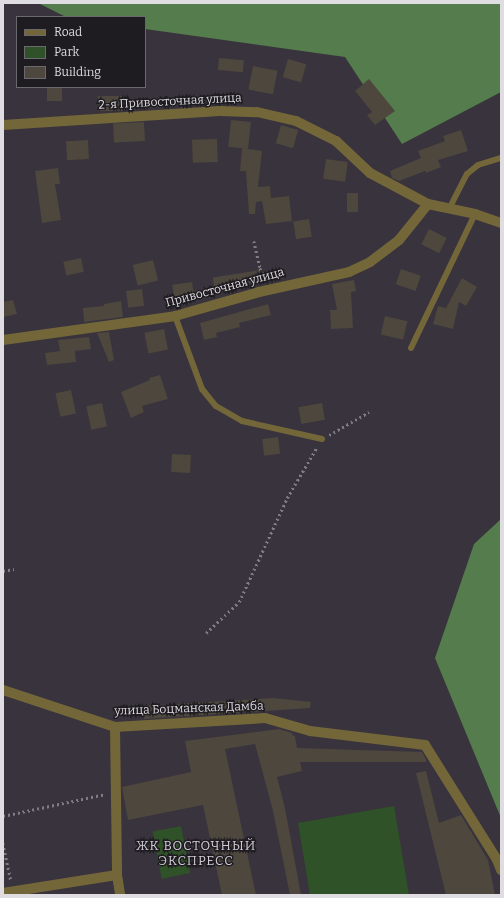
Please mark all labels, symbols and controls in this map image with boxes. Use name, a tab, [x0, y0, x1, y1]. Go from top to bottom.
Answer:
legend	[16, 16, 146, 88]
text: Road	[54, 25, 82, 39]
text: Park	[54, 45, 79, 59]
text: Building	[54, 65, 101, 79]
street label: 2-я Привосточная улица	[98, 91, 242, 113]
street label: Привосточная улица	[164, 265, 286, 311]
street label: улица Боцманская Дамба	[114, 699, 264, 719]
district label: ЖК ВОСТОЧНЫЙ ЭКСПРЕСС	[136, 839, 256, 870]

